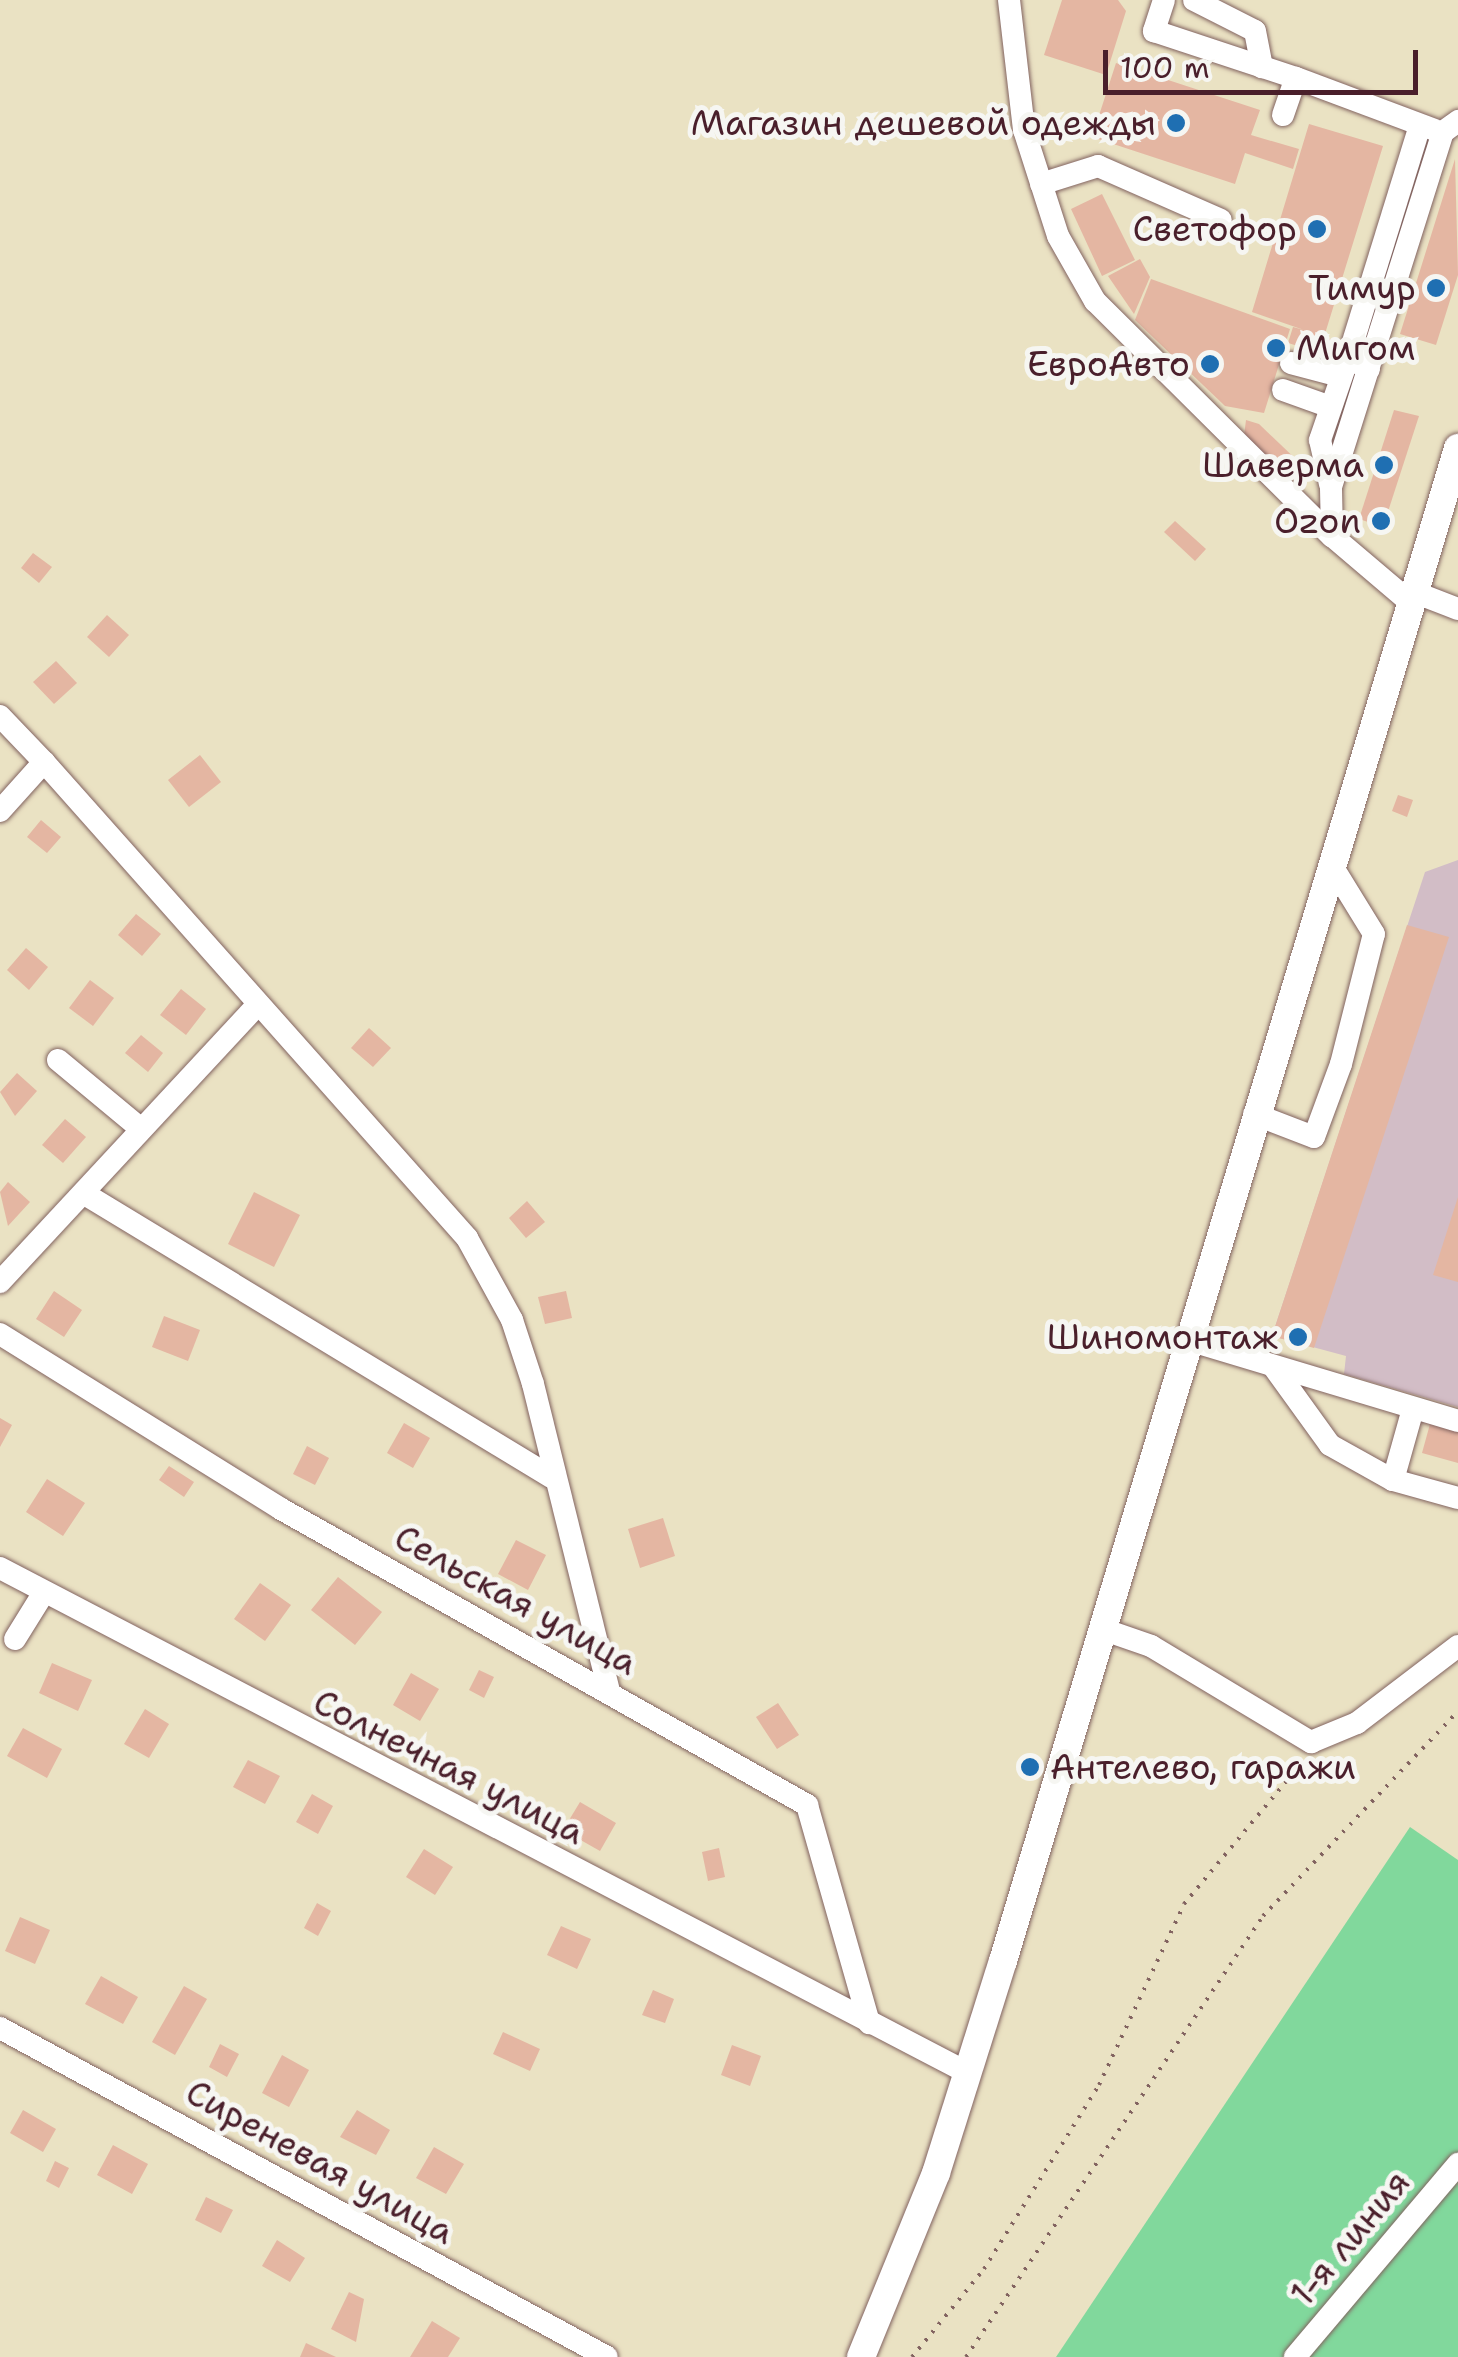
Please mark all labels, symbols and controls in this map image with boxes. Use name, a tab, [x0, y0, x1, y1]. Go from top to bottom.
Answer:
scale bar	[1108, 30, 1423, 92]
text: 100 m	[1120, 47, 1210, 88]
place label: Магазин дешевой одежды	[691, 102, 1156, 144]
marker: Магазин дешевой одежды	[1165, 112, 1187, 134]
place label: Светофор	[1132, 208, 1297, 250]
marker: Светофор	[1306, 218, 1328, 240]
place label: Тимур	[1308, 267, 1416, 309]
marker: Тимур	[1425, 277, 1447, 299]
place label: Мигом	[1296, 327, 1415, 369]
marker: Мигом	[1265, 337, 1287, 359]
place label: ЕвроАвто	[1027, 343, 1190, 385]
marker: ЕвроАвто	[1199, 353, 1221, 375]
place label: Шаверма	[1202, 444, 1364, 486]
marker: Шаверма	[1373, 454, 1395, 476]
place label: Ozon	[1274, 500, 1361, 542]
marker: Ozon	[1370, 510, 1392, 532]
place label: Шиномонтаж	[1047, 1316, 1278, 1358]
marker: Шиномонтаж	[1287, 1326, 1309, 1348]
street label: Сельская улица	[387, 1516, 645, 1684]
street label: Солнечная улица	[307, 1681, 591, 1853]
place label: Антелево, гаражи	[1050, 1746, 1356, 1788]
marker: Антелево, гаражи	[1019, 1756, 1041, 1778]
street label: Сиреневая улица	[179, 2071, 461, 2253]
street label: 1-я линия	[1281, 2162, 1419, 2314]

